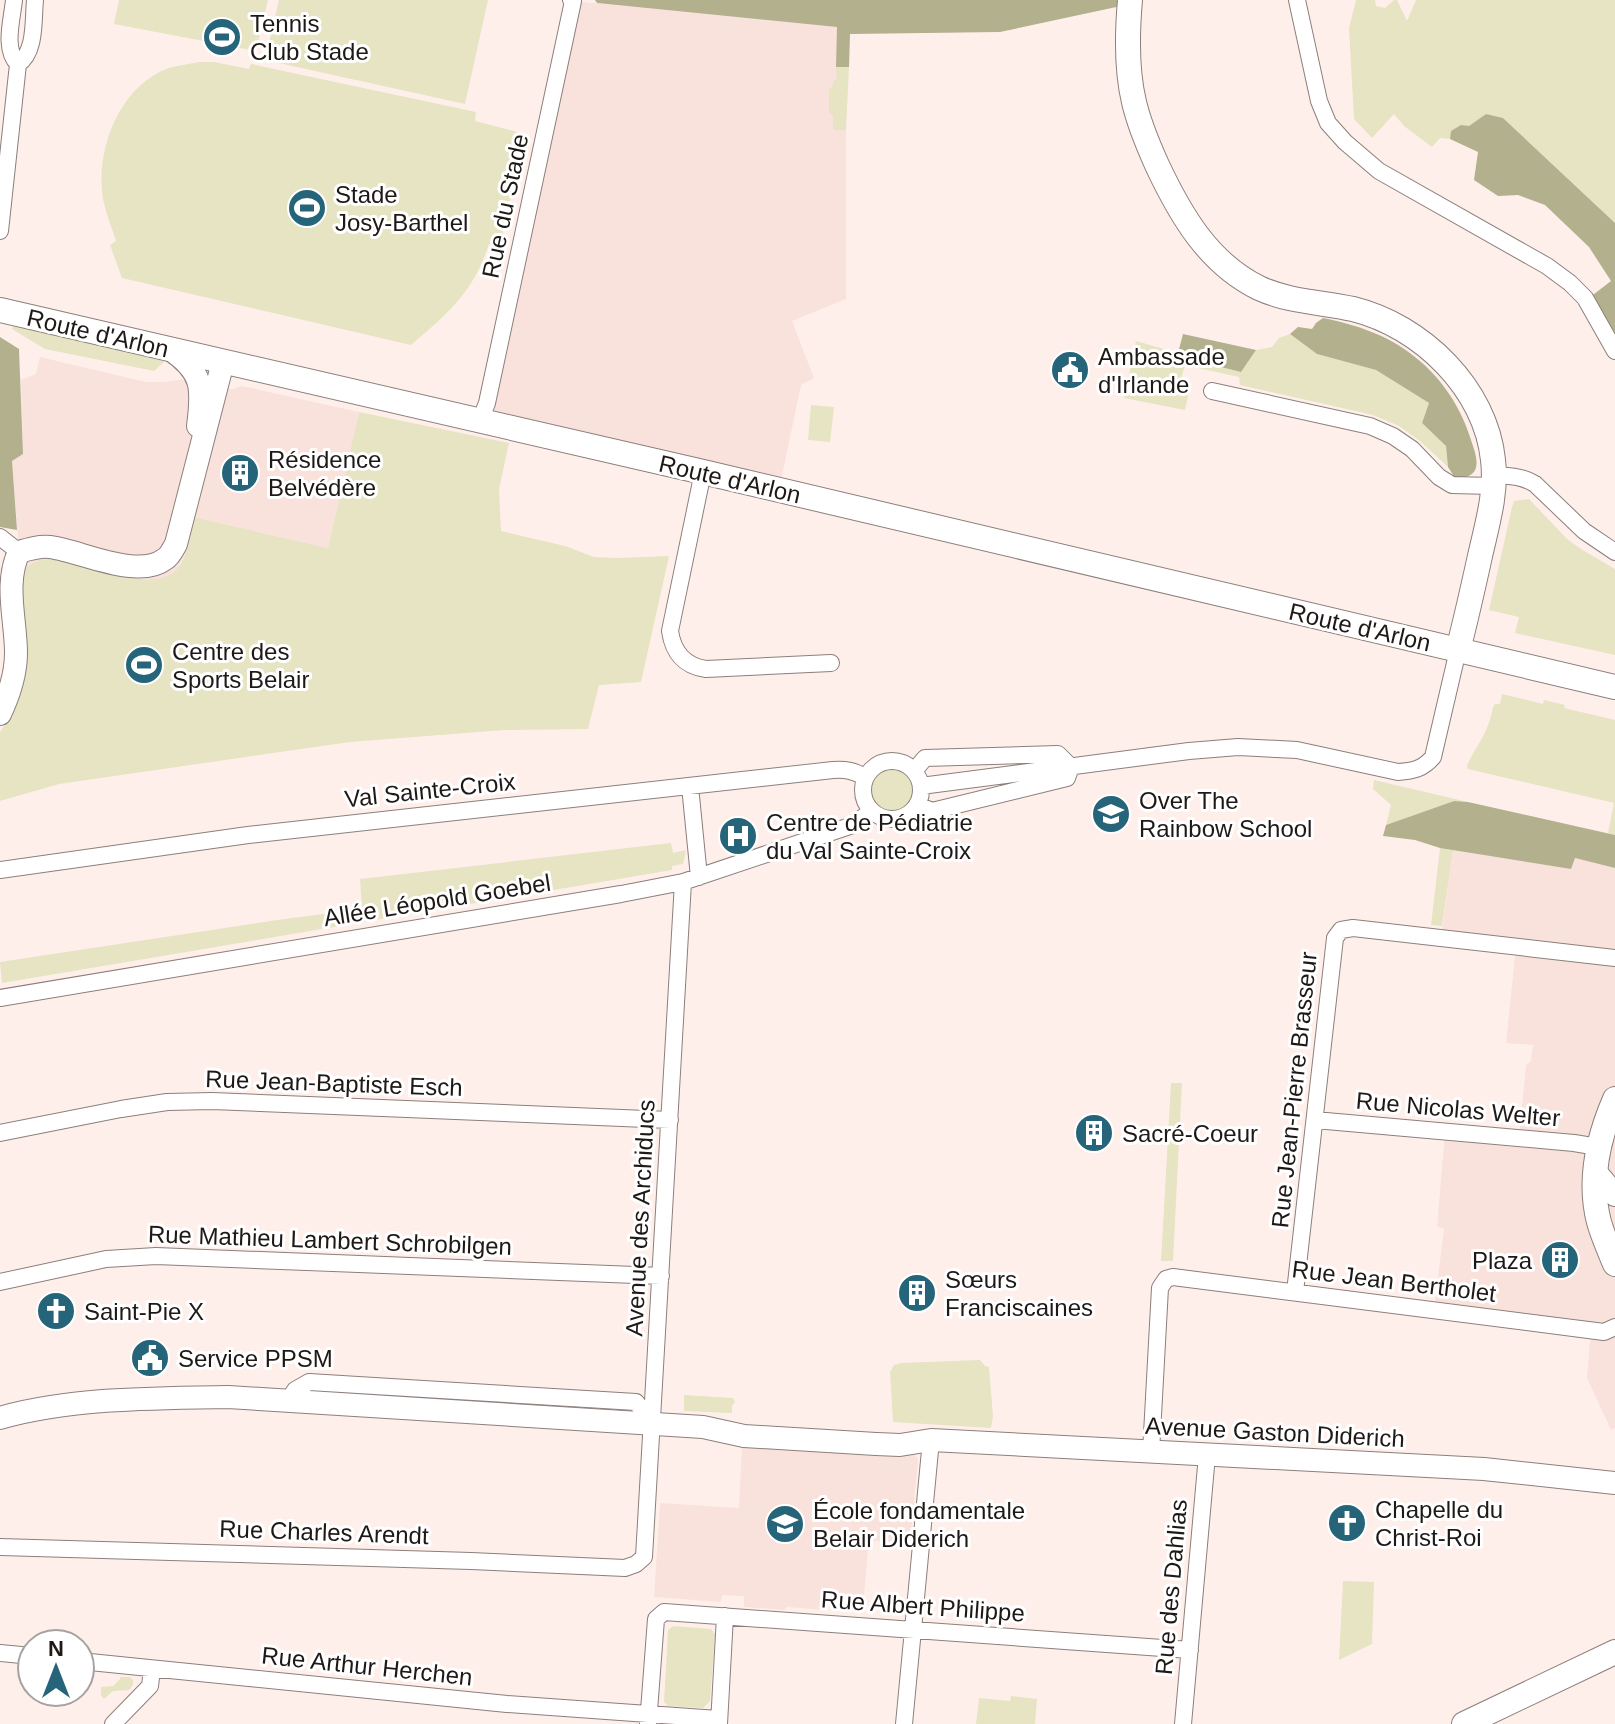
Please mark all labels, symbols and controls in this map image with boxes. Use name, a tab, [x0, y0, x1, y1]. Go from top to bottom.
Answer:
place label: Tennis Club Stade	[250, 10, 369, 65]
sports icon: Tennis Club Stade	[201, 16, 243, 58]
street label: Rue du Stade	[477, 131, 533, 281]
place label: Stade Josy-Barthel	[335, 181, 468, 236]
sports icon: Stade Josy-Barthel	[286, 187, 328, 229]
street label: Route d'Arlon	[24, 304, 172, 362]
place label: Ambassade d'Irlande	[1098, 343, 1225, 398]
public building icon: Ambassade d'Irlande	[1049, 349, 1091, 391]
place label: Résidence Belvédère	[268, 446, 381, 501]
street label: Route d'Arlon	[656, 450, 804, 508]
building icon: Résidence Belvédère	[219, 452, 261, 494]
street label: Route d'Arlon	[1286, 598, 1434, 656]
place label: Centre des Sports Belair	[172, 638, 309, 693]
sports icon: Centre des Sports Belair	[123, 644, 165, 686]
street label: Val Sainte-Croix	[343, 768, 517, 812]
place label: Over The Rainbow School	[1139, 787, 1312, 842]
school or university icon: Over The Rainbow School	[1090, 793, 1132, 835]
place label: Centre de Pédiatrie du Val Sainte-Croix	[766, 809, 973, 864]
hospital icon: Centre de Pédiatrie du Val Sainte-Croix	[717, 815, 759, 857]
street label: Allée Léopold Goebel	[322, 869, 552, 931]
street label: Rue Jean-Pierre Brasseur	[1266, 951, 1322, 1229]
street label: Rue Jean-Baptiste Esch	[205, 1065, 463, 1101]
street label: Rue Nicolas Welter	[1355, 1087, 1561, 1131]
street label: Avenue des Archiducs	[620, 1099, 660, 1337]
building icon: Sacré-Coeur	[1073, 1112, 1115, 1154]
place label: Sacré-Coeur	[1122, 1120, 1258, 1147]
street label: Rue Mathieu Lambert Schrobilgen	[148, 1220, 512, 1260]
building icon: Plaza	[1539, 1239, 1581, 1281]
place label: Plaza	[1472, 1247, 1533, 1274]
street label: Rue Jean Bertholet	[1290, 1255, 1498, 1307]
place label: Sœurs Franciscaines	[945, 1266, 1093, 1321]
building icon: Sœurs Franciscaines	[896, 1272, 938, 1314]
church icon: Saint-Pie X	[35, 1290, 77, 1332]
place label: Saint-Pie X	[84, 1298, 204, 1325]
public building icon: Service PPSM	[129, 1337, 171, 1379]
place label: Service PPSM	[178, 1345, 333, 1372]
street label: Avenue Gaston Diderich	[1145, 1412, 1405, 1452]
place label: Chapelle du Christ-Roi	[1375, 1496, 1503, 1551]
place label: École fondamentale Belair Diderich	[813, 1497, 1025, 1552]
street label: Rue des Dahlias	[1150, 1498, 1192, 1676]
church icon: Chapelle du Christ-Roi	[1326, 1502, 1368, 1544]
school or university icon: École fondamentale Belair Diderich	[764, 1503, 806, 1545]
street label: Rue Charles Arendt	[219, 1515, 429, 1549]
street label: Rue Albert Philippe	[820, 1585, 1026, 1627]
north arrow	[16, 1628, 96, 1708]
text: N	[48, 1636, 64, 1661]
street label: Rue Arthur Herchen	[260, 1641, 474, 1691]

